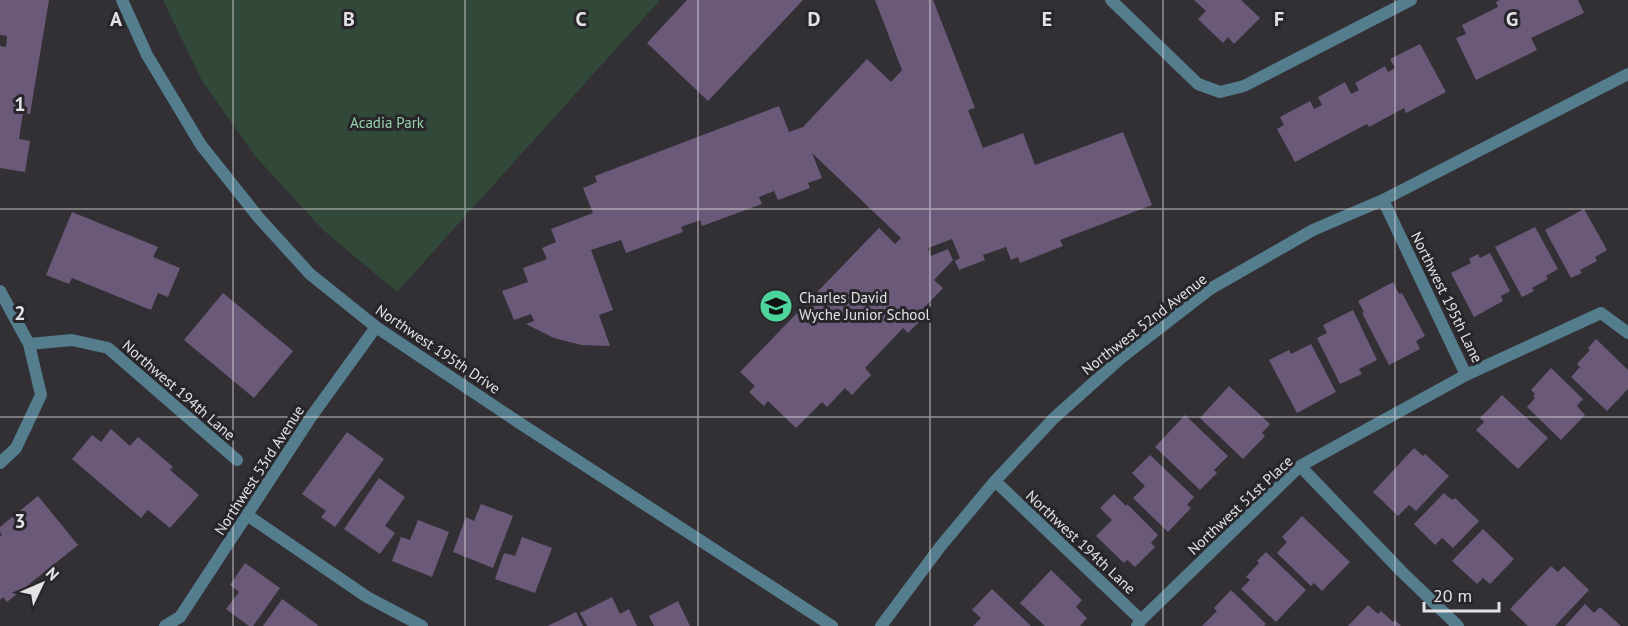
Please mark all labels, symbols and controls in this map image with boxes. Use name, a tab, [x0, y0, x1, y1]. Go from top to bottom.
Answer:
text: A	[110, 6, 123, 32]
text: B	[343, 6, 355, 32]
text: C	[575, 6, 587, 32]
text: D	[808, 6, 821, 32]
text: E	[1042, 6, 1052, 32]
text: F	[1274, 6, 1284, 32]
text: G	[1506, 6, 1518, 32]
text: 1	[14, 91, 26, 117]
park label: Acadia Park	[350, 113, 425, 132]
street label: Northwest 195th Lane	[1407, 228, 1487, 366]
street label: Northwest 52nd Avenue	[1078, 269, 1210, 379]
school or university icon: Charles David Wyche Junior School	[758, 288, 794, 324]
place label: Charles David Wyche Junior School	[799, 288, 930, 324]
text: 2	[14, 300, 26, 326]
street label: Northwest 195th Drive	[372, 300, 504, 398]
street label: Northwest 194th Lane	[119, 336, 239, 444]
street label: Northwest 53rd Avenue	[210, 402, 308, 538]
street label: Northwest 51st Place	[1183, 451, 1297, 559]
street label: Northwest 194th Lane	[1022, 486, 1140, 598]
text: 3	[14, 508, 26, 534]
north arrow	[12, 554, 72, 614]
text: N	[42, 563, 64, 584]
scale bar	[1424, 575, 1499, 613]
text: 20 m	[1433, 584, 1472, 607]

